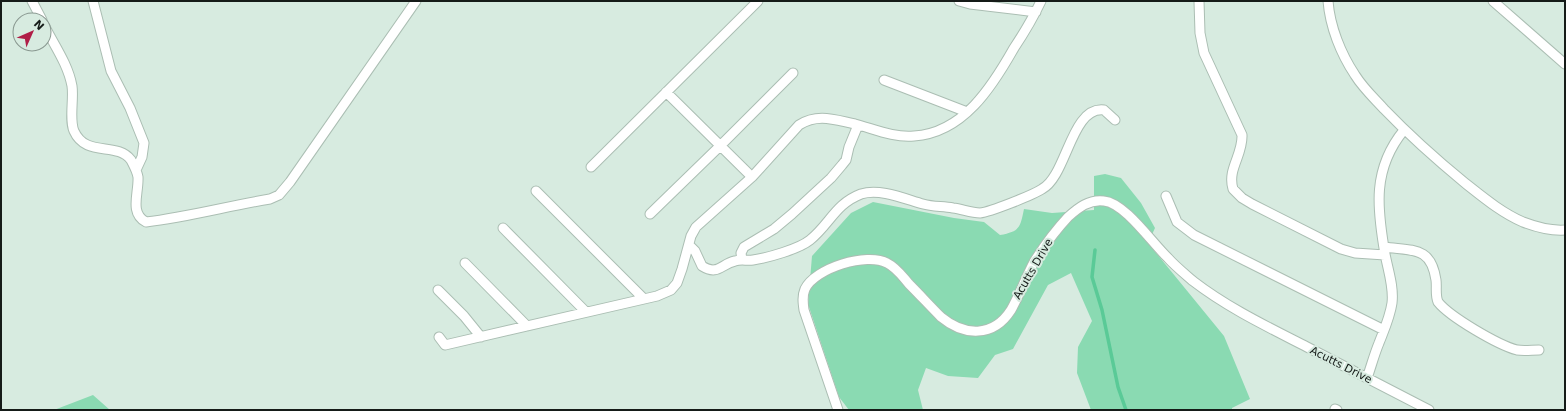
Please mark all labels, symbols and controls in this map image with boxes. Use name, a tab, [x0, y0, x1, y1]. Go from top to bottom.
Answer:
north arrow	[12, 12, 52, 52]
text: N	[31, 17, 47, 33]
street label: Acutts Drive	[1010, 236, 1056, 301]
street label: Acutts Drive	[1308, 344, 1374, 386]

